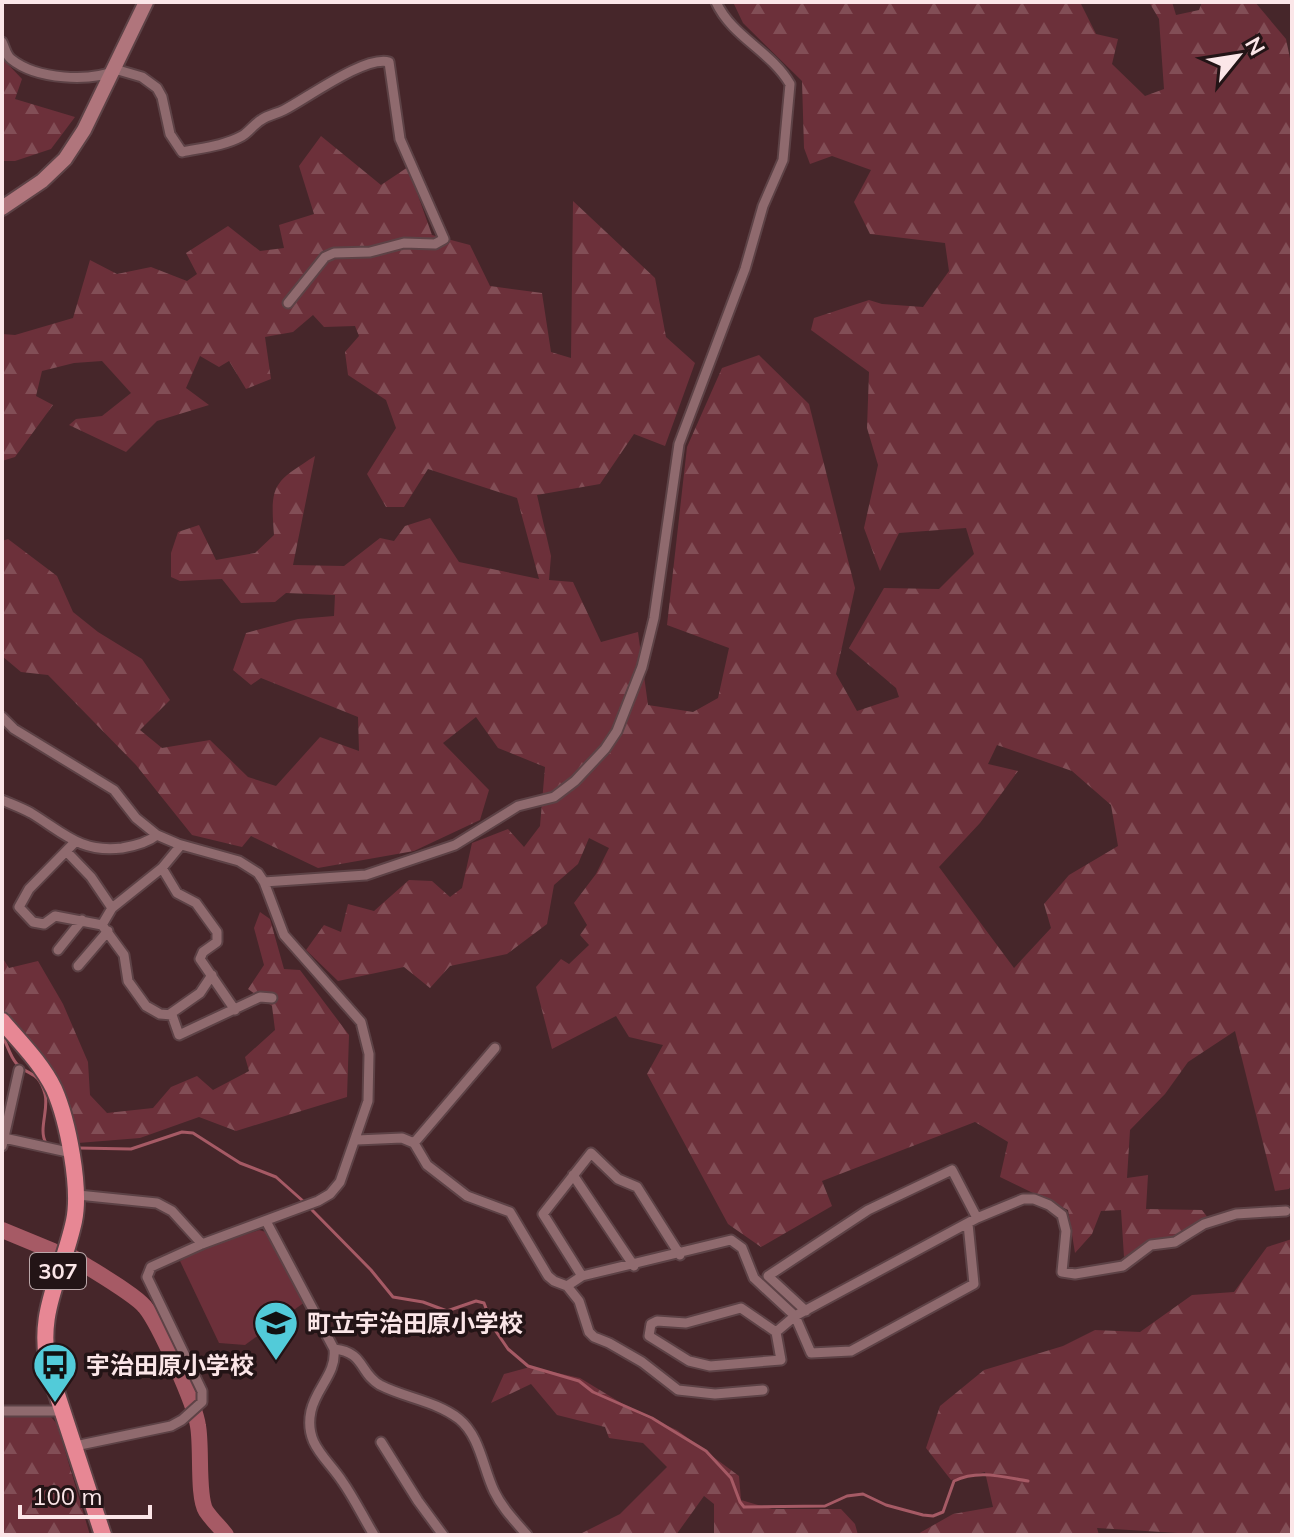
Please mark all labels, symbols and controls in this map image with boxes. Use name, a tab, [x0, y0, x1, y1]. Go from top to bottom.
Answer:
north arrow	[1198, 16, 1278, 96]
text: N	[1239, 32, 1272, 60]
road number: 307	[30, 1253, 86, 1289]
school or university icon: 町立宇治田原小学校	[252, 1299, 300, 1362]
place label: 町立宇治田原小学校	[307, 1308, 523, 1338]
bus stop icon: 宇治田原小学校	[31, 1341, 79, 1404]
place label: 宇治田原小学校	[86, 1350, 254, 1380]
scale bar	[20, 1469, 150, 1519]
text: 100 m	[32, 1481, 103, 1511]

